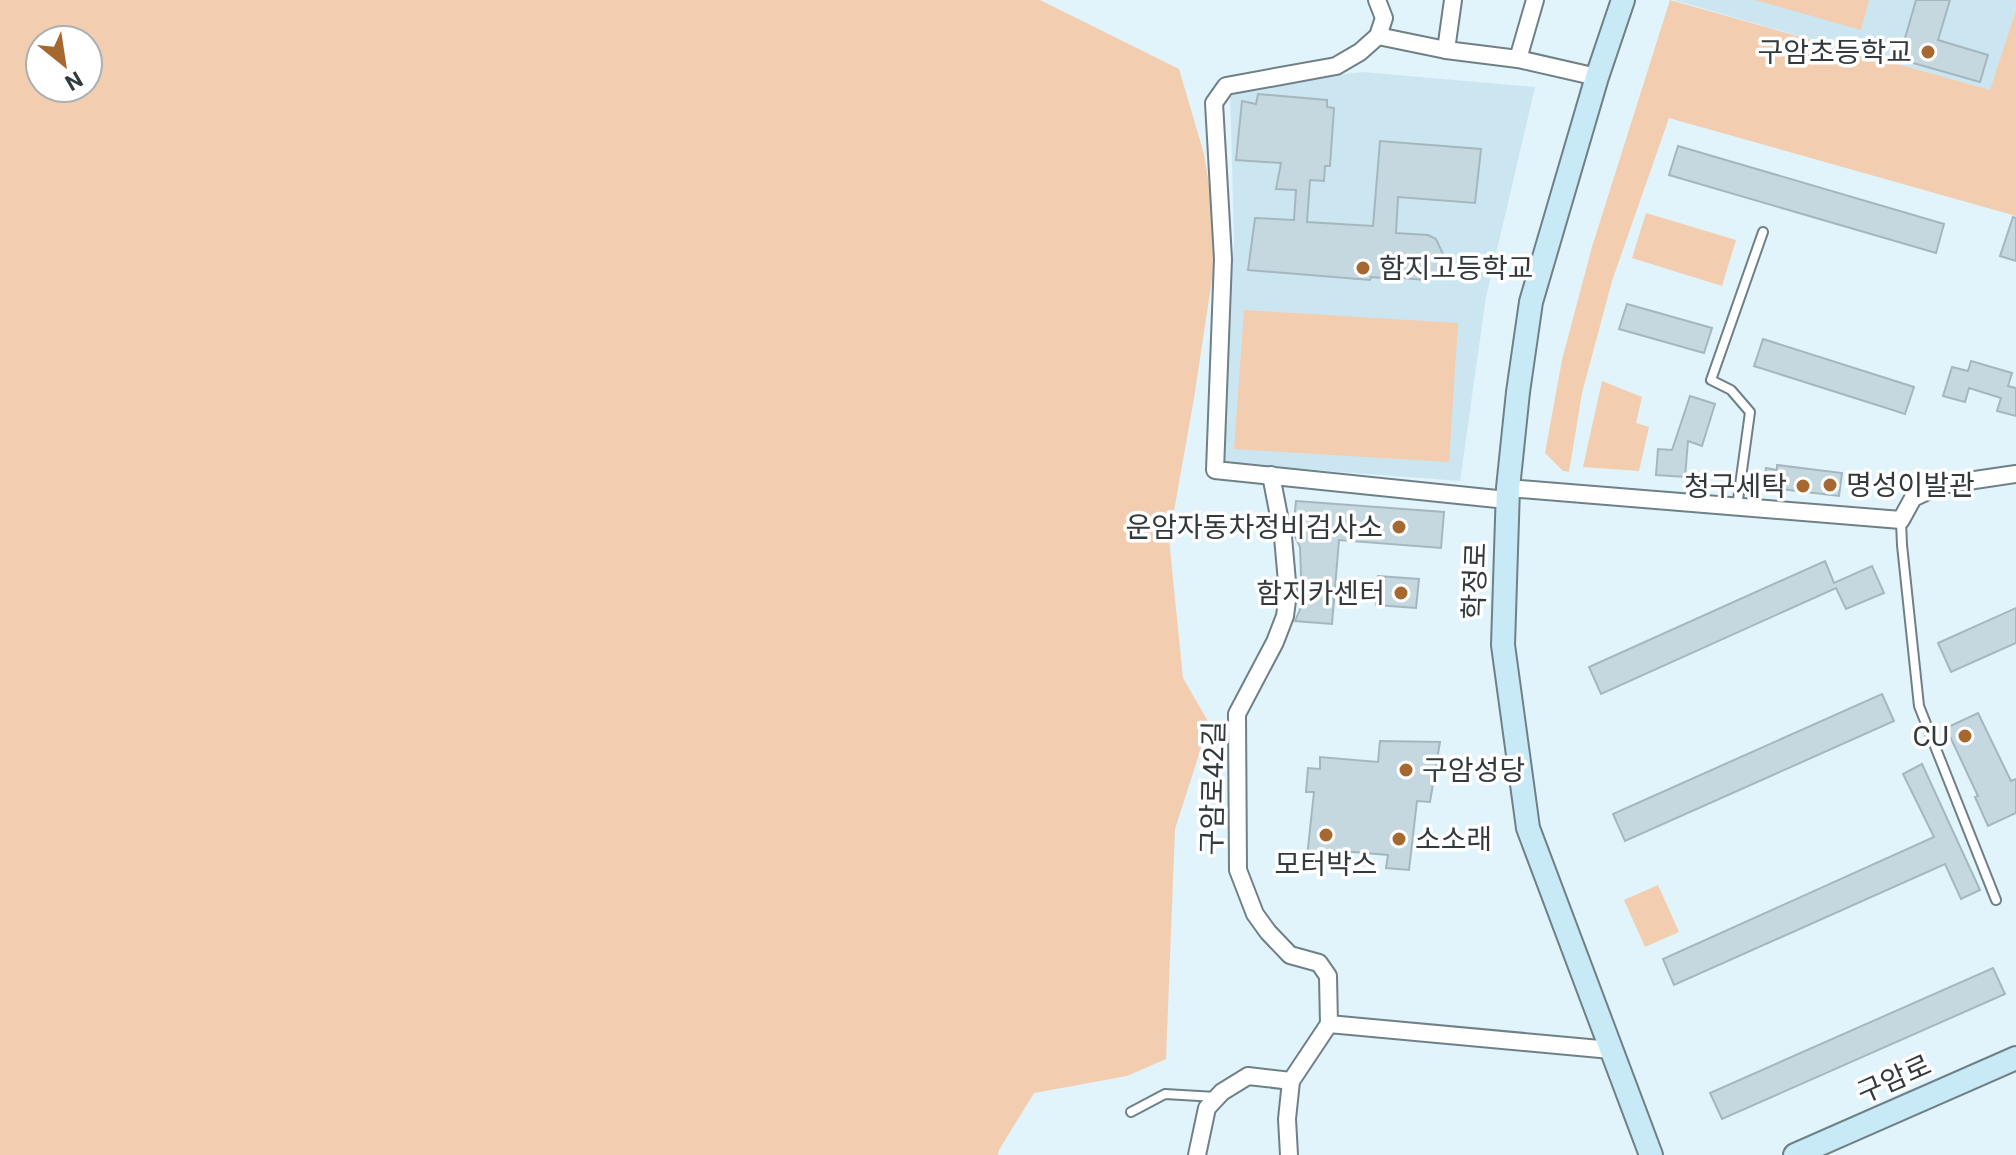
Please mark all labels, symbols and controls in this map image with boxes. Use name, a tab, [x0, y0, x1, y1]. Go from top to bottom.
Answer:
north arrow	[24, 24, 104, 104]
place label: 구암초등학교	[1757, 36, 1912, 69]
marker: 구암초등학교	[1919, 43, 1937, 61]
text: N	[61, 66, 87, 96]
place label: 함지고등학교	[1379, 252, 1534, 285]
marker: 함지고등학교	[1354, 259, 1372, 277]
place label: 명성이발관	[1846, 469, 1975, 502]
place label: 청구세탁	[1684, 470, 1787, 503]
marker: 명성이발관	[1821, 476, 1839, 494]
marker: 청구세탁	[1794, 477, 1812, 495]
place label: 운암자동차정비검사소	[1125, 511, 1383, 544]
marker: 운암자동차정비검사소	[1390, 518, 1408, 536]
street label: 학정로	[1457, 542, 1493, 620]
place label: 함지카센터	[1256, 577, 1385, 610]
marker: 함지카센터	[1392, 584, 1410, 602]
street label: 구암로42길	[1195, 720, 1231, 856]
place label: CU	[1913, 720, 1949, 753]
marker: CU	[1956, 727, 1974, 745]
place label: 구암성당	[1422, 754, 1525, 787]
marker: 구암성당	[1397, 761, 1415, 779]
place label: 소소래	[1415, 823, 1492, 856]
marker: 모터박스	[1317, 826, 1335, 844]
marker: 소소래	[1390, 830, 1408, 848]
place label: 모터박스	[1274, 848, 1378, 881]
street label: 구암로	[1852, 1048, 1936, 1110]

